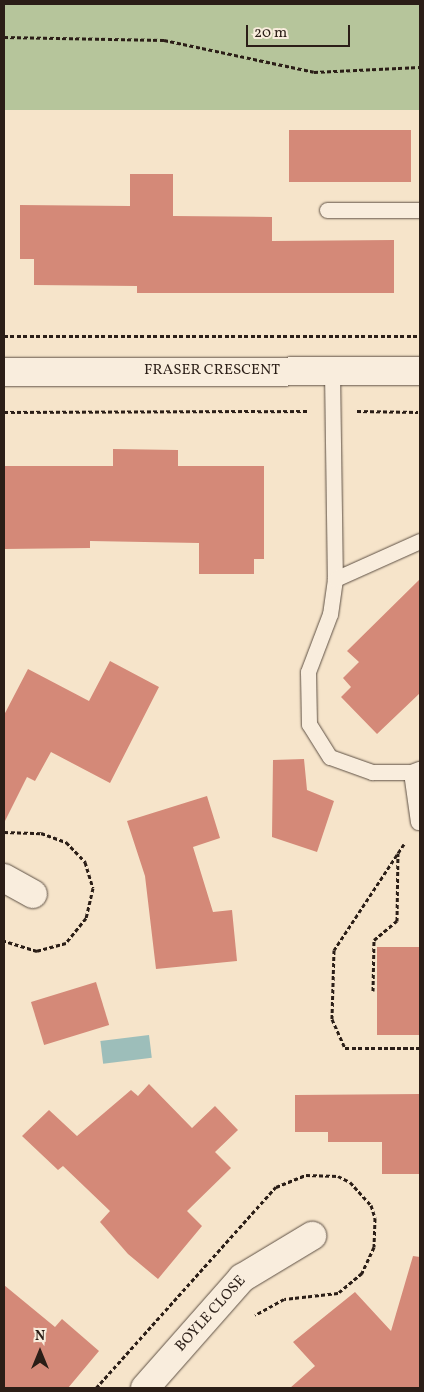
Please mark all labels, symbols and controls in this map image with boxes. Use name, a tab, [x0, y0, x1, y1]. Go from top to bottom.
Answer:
scale bar	[249, 15, 353, 47]
text: 20 m	[254, 23, 287, 44]
street label: FRASER CRESCENT	[144, 362, 280, 380]
street label: BOYLE CLOSE	[172, 1272, 250, 1356]
north arrow	[15, 1327, 65, 1377]
text: N	[35, 1327, 45, 1346]

